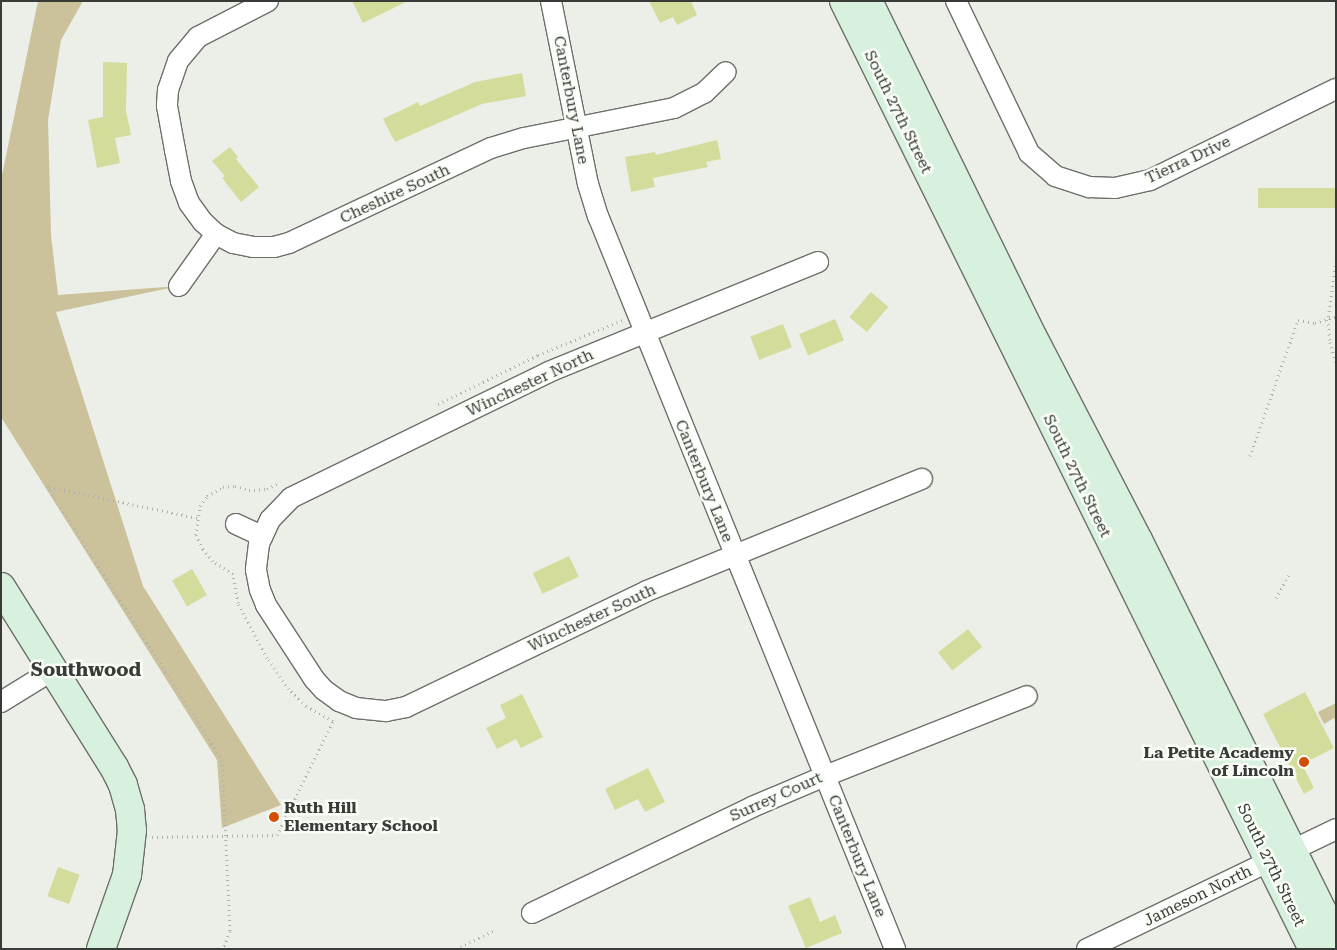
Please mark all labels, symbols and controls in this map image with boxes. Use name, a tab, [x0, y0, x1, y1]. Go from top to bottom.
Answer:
street label: Canterbury Lane	[549, 34, 593, 166]
street label: South 27th Street	[860, 47, 936, 177]
street label: Tierra Drive	[1142, 132, 1234, 188]
street label: Cheshire South	[337, 160, 453, 228]
street label: Winchester North	[463, 345, 597, 421]
street label: South 27th Street	[1039, 411, 1115, 541]
street label: Canterbury Lane	[671, 417, 737, 545]
street label: Winchester South	[525, 580, 659, 656]
district label: Southwood	[31, 659, 141, 681]
place label: La Petite Academy of Lincoln	[1144, 743, 1294, 781]
marker: La Petite Academy of Lincoln	[1298, 756, 1310, 768]
street label: Surrey Court	[727, 768, 825, 826]
street label: Canterbury Lane	[824, 792, 890, 920]
place label: Ruth Hill Elementary School	[284, 798, 438, 836]
street label: South 27th Street	[1233, 800, 1309, 930]
marker: Ruth Hill Elementary School	[268, 811, 280, 823]
street label: Jameson North	[1141, 862, 1255, 930]

